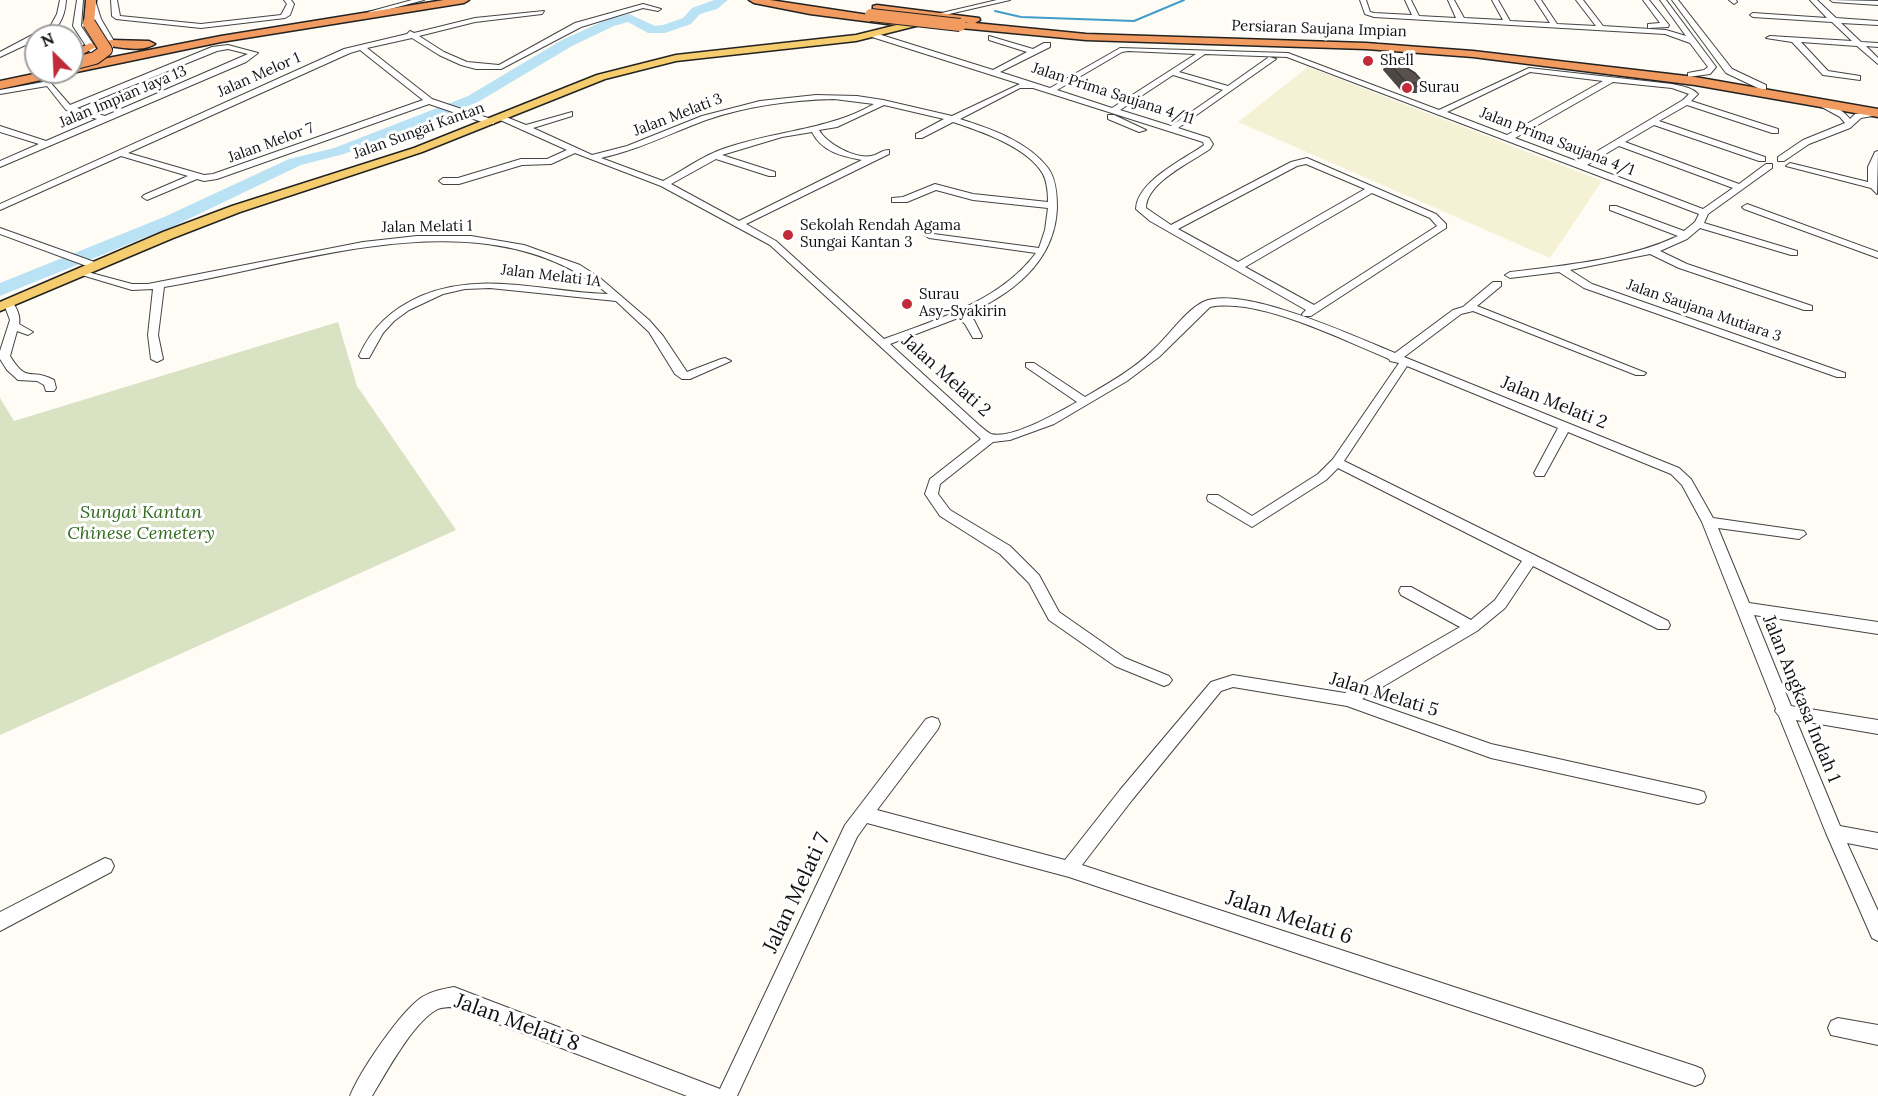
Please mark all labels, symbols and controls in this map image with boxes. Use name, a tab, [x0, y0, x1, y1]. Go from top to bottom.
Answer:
street label: Persiaran Saujana Impian	[1231, 17, 1407, 41]
north arrow	[24, 24, 84, 84]
text: N	[38, 28, 57, 51]
street label: Jalan Melor 1	[215, 49, 303, 101]
place label: Shell	[1380, 52, 1414, 70]
marker: Shell	[1361, 54, 1375, 68]
street label: Jalan Prima Saujana 4/11	[1030, 59, 1196, 129]
street label: Jalan Impian Jaya 13	[57, 62, 189, 132]
place label: Surau	[1419, 79, 1459, 97]
marker: Surau	[1400, 81, 1414, 95]
street label: Jalan Melati 3	[631, 90, 725, 140]
street label: Jalan Sungai Kantan	[351, 99, 487, 163]
street label: Jalan Prima Saujana 4/1	[1477, 104, 1637, 180]
street label: Jalan Melor 7	[226, 119, 316, 167]
street label: Jalan Melati 1	[381, 217, 473, 237]
place label: Sekolah Rendah Agama Sungai Kantan 3	[800, 217, 961, 252]
marker: Sekolah Rendah Agama Sungai Kantan 3	[781, 228, 795, 242]
street label: Jalan Melati 1A	[500, 261, 602, 291]
street label: Jalan Saujana Mutiara 3	[1624, 276, 1784, 346]
place label: Surau Asy-Syakirin	[919, 286, 1007, 321]
marker: Surau Asy-Syakirin	[900, 297, 914, 311]
street label: Jalan Melati 2	[897, 330, 995, 422]
street label: Jalan Melati 2	[1498, 372, 1610, 434]
park label: Sungai Kantan Chinese Cemetery	[67, 502, 215, 544]
street label: Jalan Angkasa Indah 1	[1758, 612, 1844, 786]
street label: Jalan Melati 5	[1327, 668, 1441, 722]
street label: Jalan Melati 7	[758, 829, 836, 957]
street label: Jalan Melati 6	[1222, 886, 1356, 950]
street label: Jalan Melati 8	[451, 989, 583, 1057]

